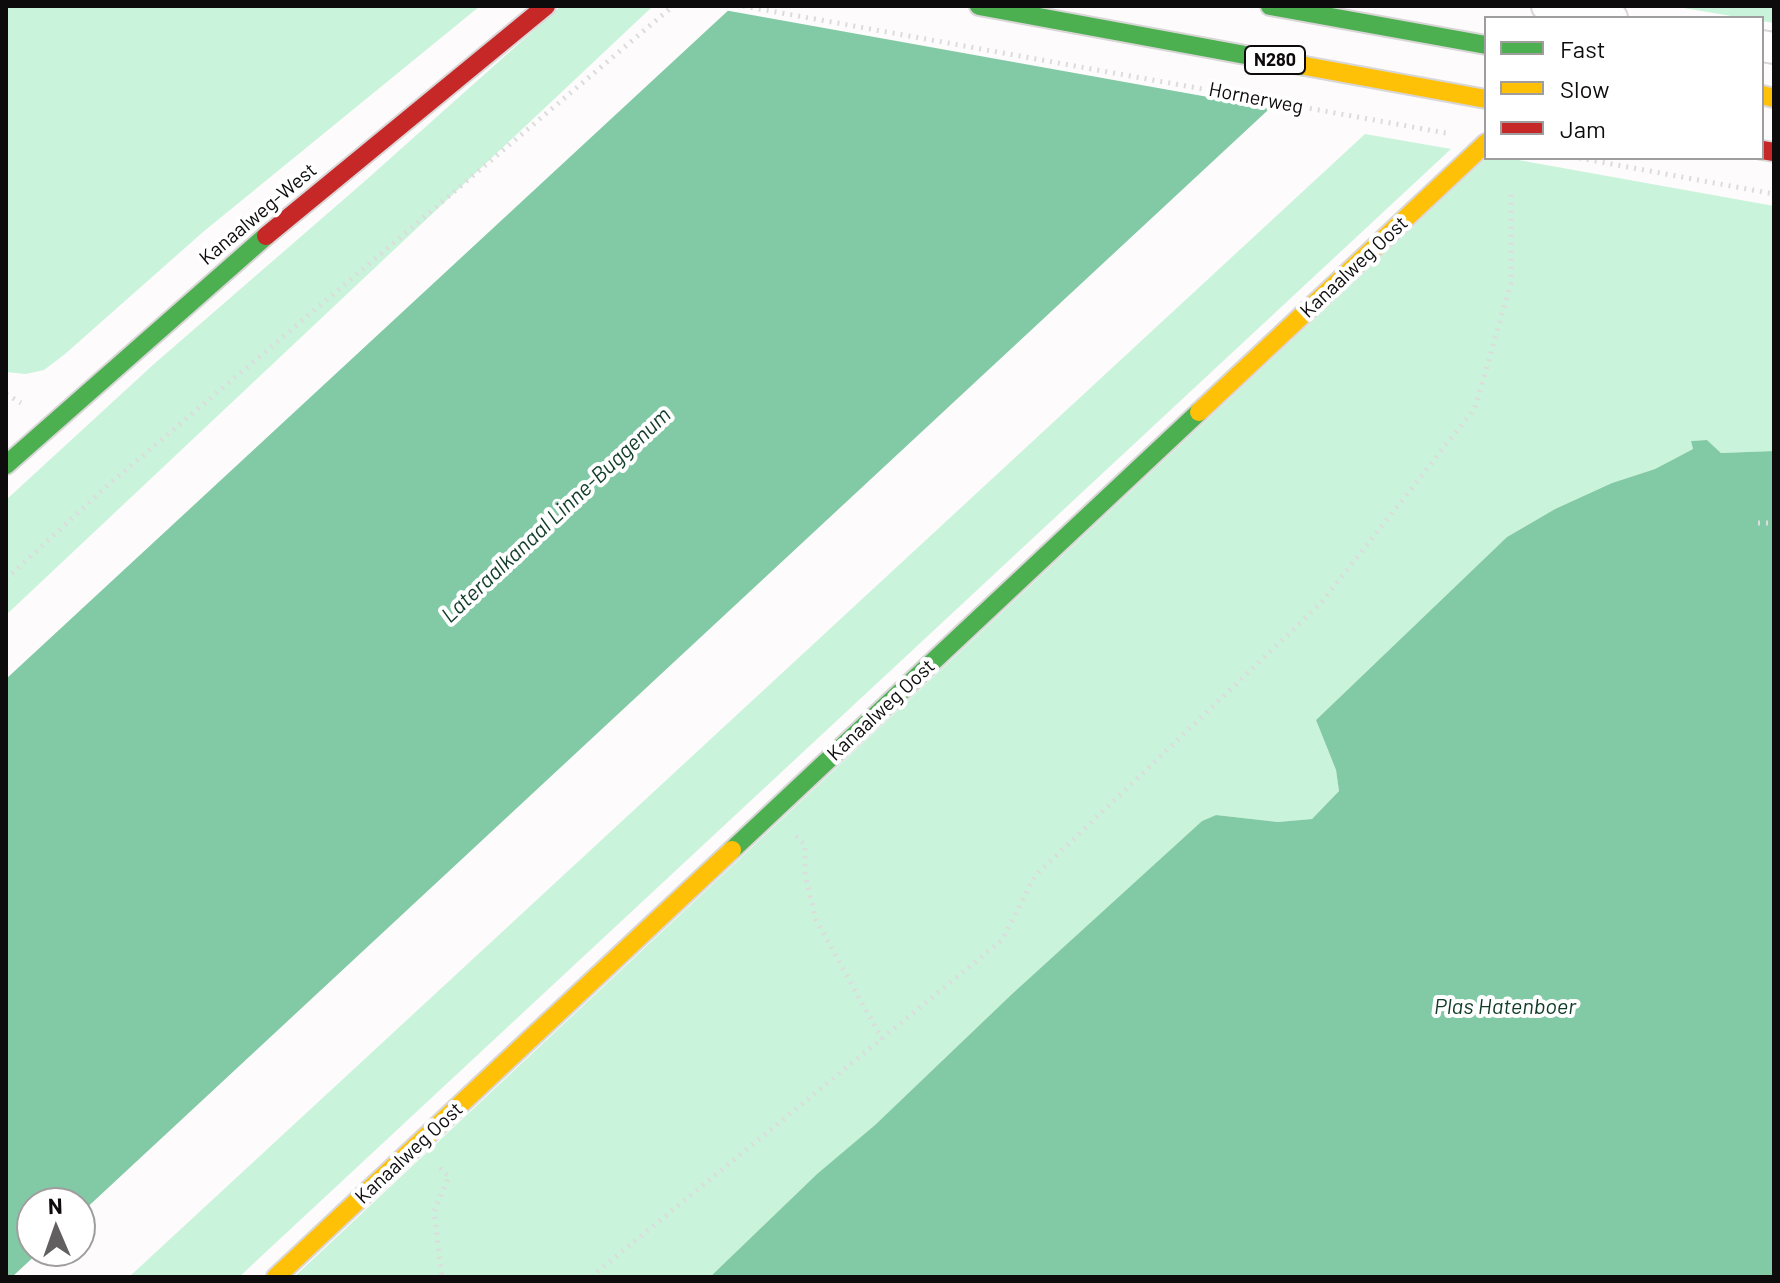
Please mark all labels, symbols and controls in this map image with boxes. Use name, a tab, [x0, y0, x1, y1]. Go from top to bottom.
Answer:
legend	[1484, 16, 1764, 160]
text: Fast	[1560, 34, 1605, 63]
road number: N280	[1245, 46, 1305, 74]
text: Slow	[1560, 74, 1609, 103]
street label: Hornerweg	[1207, 77, 1305, 119]
text: Jam	[1560, 114, 1606, 143]
street label: Kanaalweg-West	[195, 158, 321, 270]
street label: Kanaalweg Oost	[1295, 211, 1413, 323]
water label: Lateraalkanaal Linne-Buggenum	[436, 402, 676, 628]
street label: Kanaalweg Oost	[822, 654, 940, 766]
water label: Plas Hatenboer	[1434, 994, 1576, 1020]
street label: Kanaalweg Oost	[350, 1097, 468, 1209]
north arrow	[16, 1187, 96, 1267]
text: N	[47, 1192, 63, 1218]

